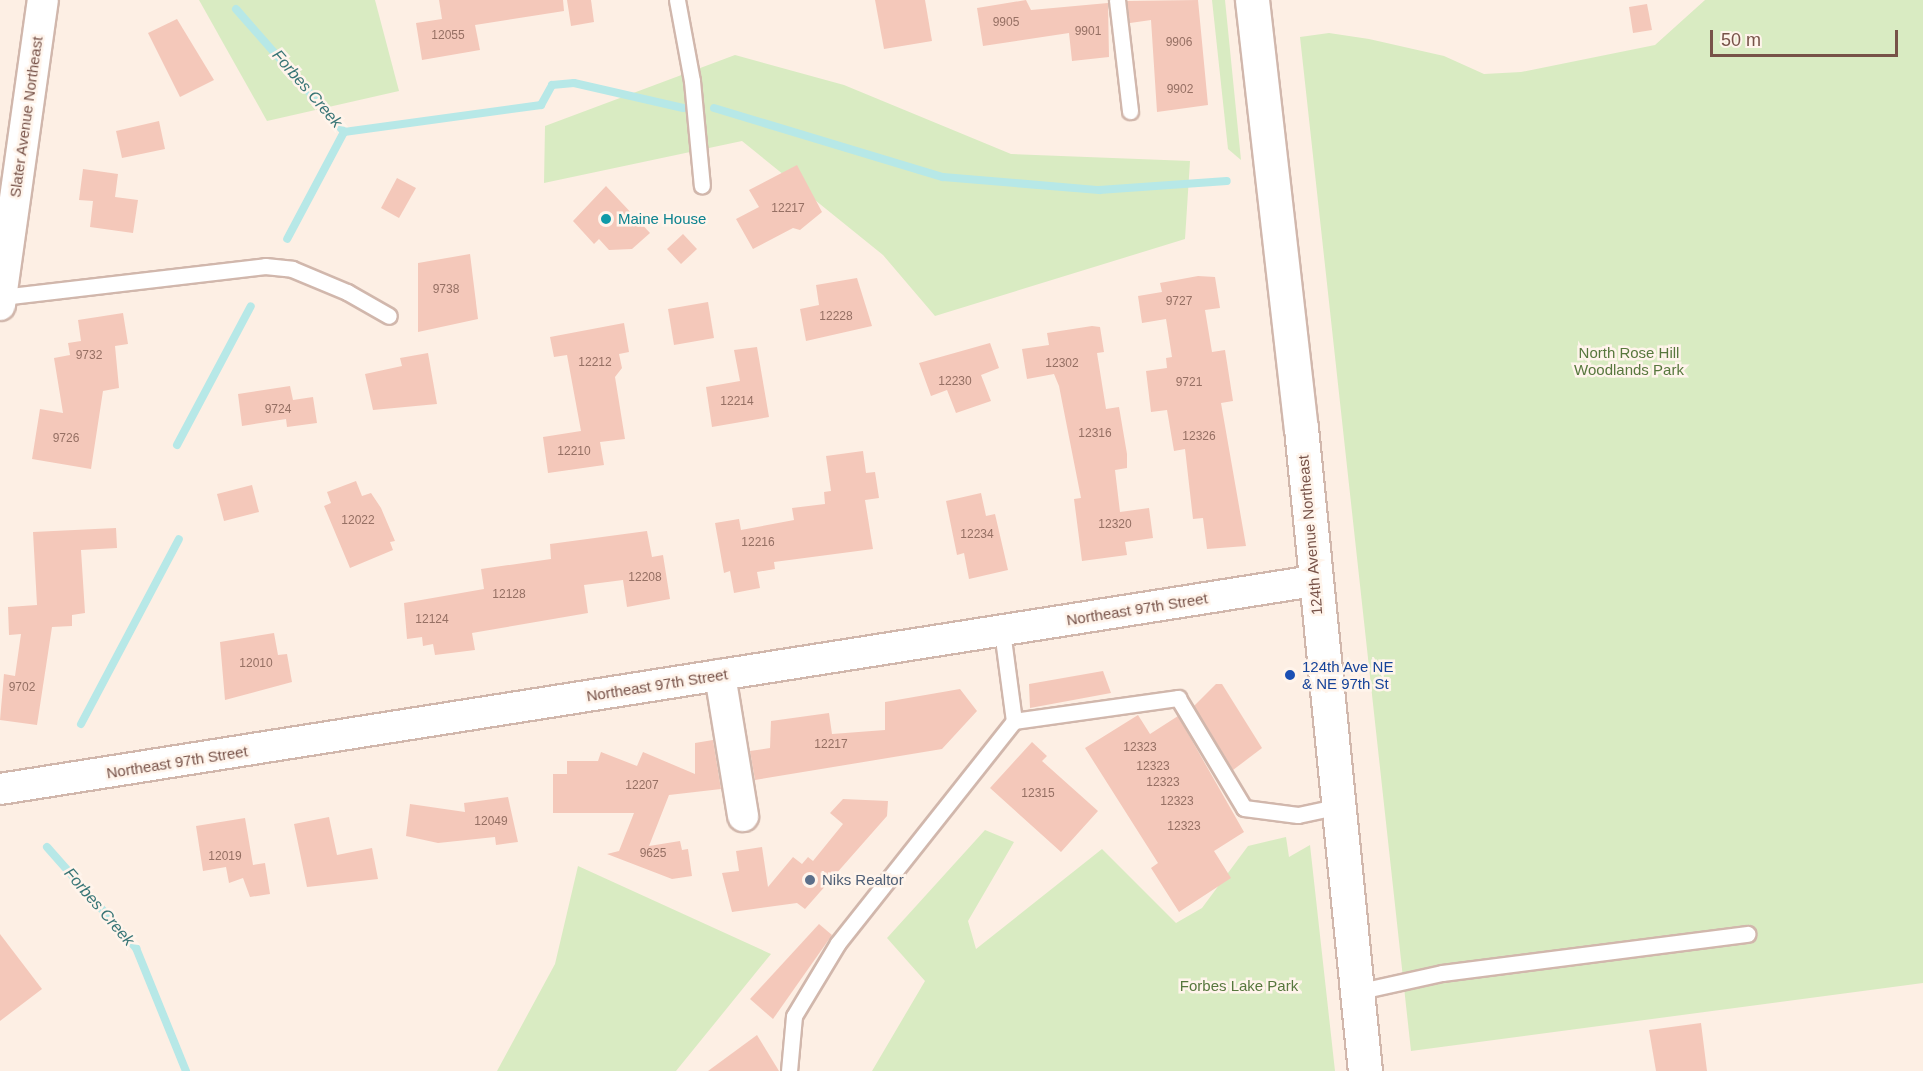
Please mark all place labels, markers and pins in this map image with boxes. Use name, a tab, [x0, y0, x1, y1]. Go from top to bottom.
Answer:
place label: Maine House	[618, 210, 706, 228]
marker: Maine House	[599, 212, 613, 226]
place label: 124th Ave NE & NE 97th St	[1302, 657, 1394, 692]
marker: 124th Ave NE & NE 97th St	[1283, 668, 1297, 682]
place label: Niks Realtor	[822, 871, 904, 889]
marker: Niks Realtor	[803, 873, 817, 887]

